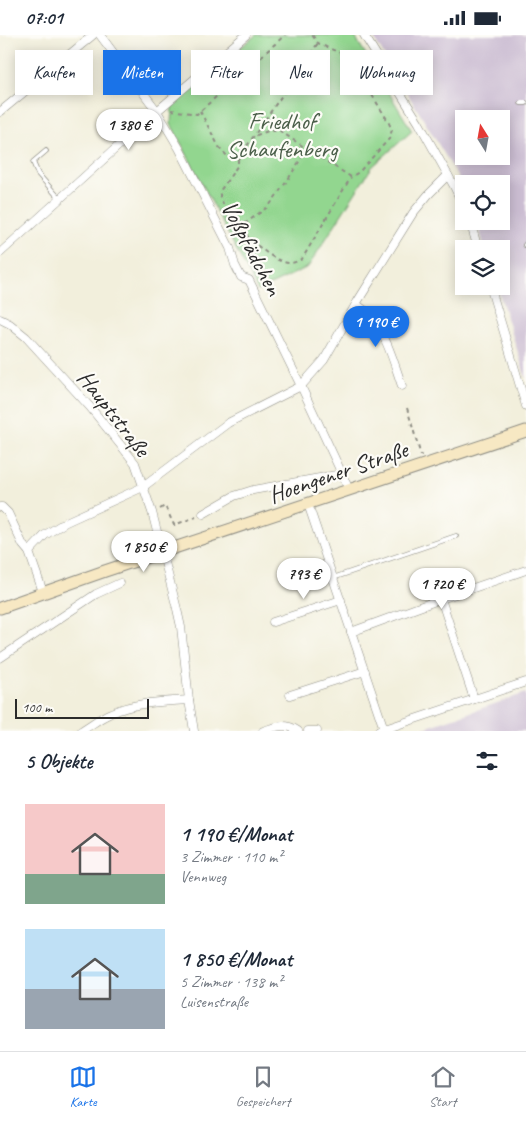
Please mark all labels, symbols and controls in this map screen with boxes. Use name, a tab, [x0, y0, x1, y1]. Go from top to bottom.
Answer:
text: 07:01	[25, 6, 63, 30]
chip: Kaufen	[15, 50, 93, 95]
chip: Mieten	[103, 50, 181, 95]
chip: Filter	[191, 50, 260, 95]
chip: Neu	[270, 50, 330, 95]
chip: Wohnung	[340, 50, 433, 95]
park label: Friedhof Schaufenberg	[227, 106, 339, 164]
pin: 1 380 €	[83, 109, 175, 151]
north arrow	[455, 110, 510, 165]
map controls	[455, 110, 510, 295]
text: 1 380 €	[107, 115, 151, 135]
button: locate	[455, 175, 510, 230]
street label: Voßpfädchen	[215, 195, 290, 302]
button: layers	[455, 240, 510, 295]
pin: 1 190 €	[330, 305, 422, 348]
text: 1 190 €	[354, 312, 398, 332]
street label: Hauptstraße	[71, 364, 159, 464]
street label: Hoengener Straße	[264, 433, 414, 510]
pin: 1 850 €	[98, 531, 190, 573]
text: 1 850 €	[122, 537, 166, 557]
pin: 793 €	[269, 557, 339, 600]
text: 793 €	[288, 564, 320, 584]
pin: 1 720 €	[396, 567, 488, 610]
text: 1 720 €	[420, 574, 464, 594]
scale bar	[15, 696, 149, 719]
text: 100 m	[22, 699, 52, 716]
icon: filters	[473, 747, 501, 775]
text: 5 Objekte	[25, 748, 92, 774]
text: 1 190 €/Monat	[180, 821, 292, 847]
icon: home	[65, 824, 125, 884]
text: 3 Zimmer · 110 m²	[180, 847, 282, 867]
text: Vennweg	[180, 867, 226, 887]
text: 1 850 €/Monat	[180, 946, 292, 972]
icon: home	[65, 949, 125, 1009]
text: 5 Zimmer · 138 m²	[180, 972, 282, 992]
text: Luisenstraße	[180, 992, 248, 1012]
tab: Karte	[69, 1063, 97, 1110]
tab: Gespeichert	[236, 1063, 290, 1110]
tab: Start	[429, 1063, 457, 1110]

